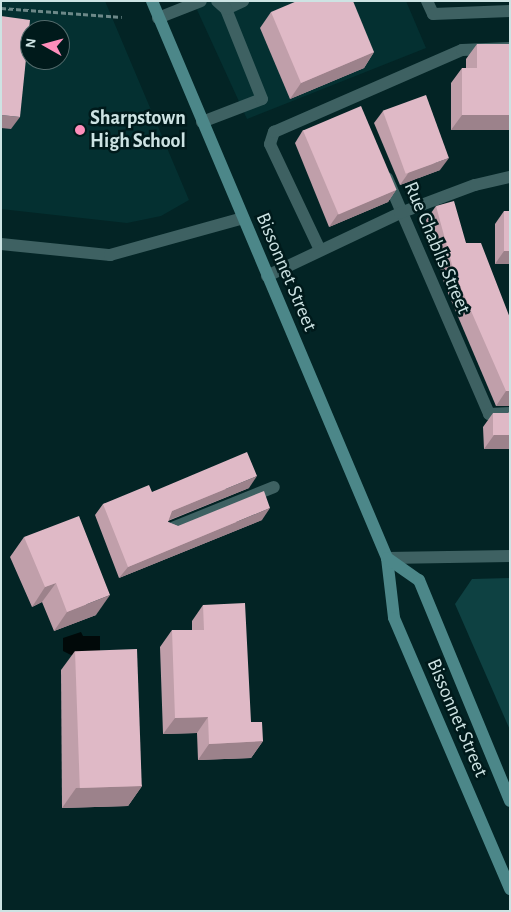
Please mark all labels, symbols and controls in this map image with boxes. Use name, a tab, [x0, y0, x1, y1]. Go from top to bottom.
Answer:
north arrow	[20, 20, 70, 70]
text: N	[24, 38, 39, 49]
place label: Sharpstown High School	[90, 106, 186, 153]
marker: Sharpstown High School	[74, 124, 86, 136]
street label: Rue Chablis Street	[398, 178, 476, 318]
street label: Bissonnet Street	[250, 209, 322, 335]
street label: Bissonnet Street	[421, 655, 493, 781]

